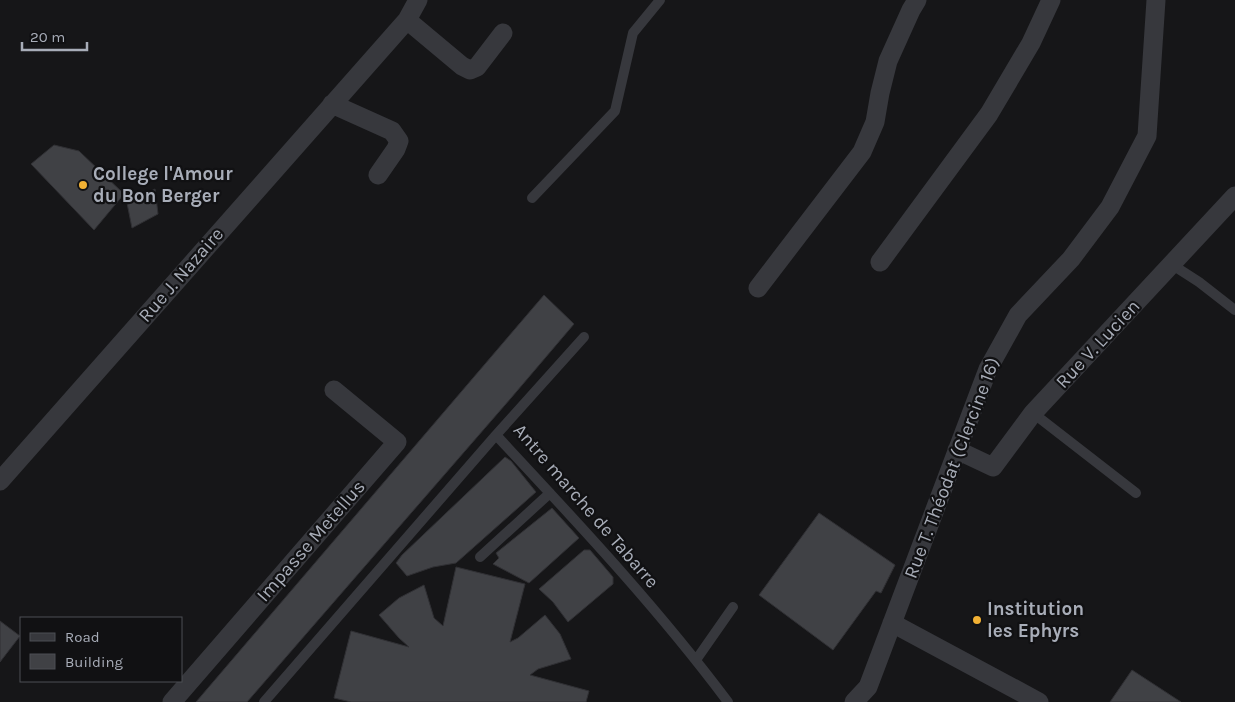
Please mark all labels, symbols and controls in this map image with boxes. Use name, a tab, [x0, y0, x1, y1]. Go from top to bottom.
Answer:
scale bar	[22, 20, 88, 52]
text: 20 m	[30, 28, 65, 46]
place label: College l'Amour du Bon Berger	[93, 163, 233, 207]
marker: College l'Amour du Bon Berger	[77, 179, 89, 191]
street label: Rue J. Nazaire	[134, 223, 228, 327]
street label: Rue V. Lucien	[1051, 295, 1145, 393]
street label: Rue T. Théodat (Clercine 16)	[900, 354, 1004, 582]
street label: Antre marche de Tabarre	[509, 419, 663, 593]
street label: Impasse Metellus	[252, 476, 370, 606]
place label: Institution les Ephyrs	[987, 598, 1084, 642]
marker: Institution les Ephyrs	[971, 614, 983, 626]
legend	[20, 617, 182, 682]
text: Road	[65, 628, 100, 646]
text: Building	[65, 653, 123, 671]

